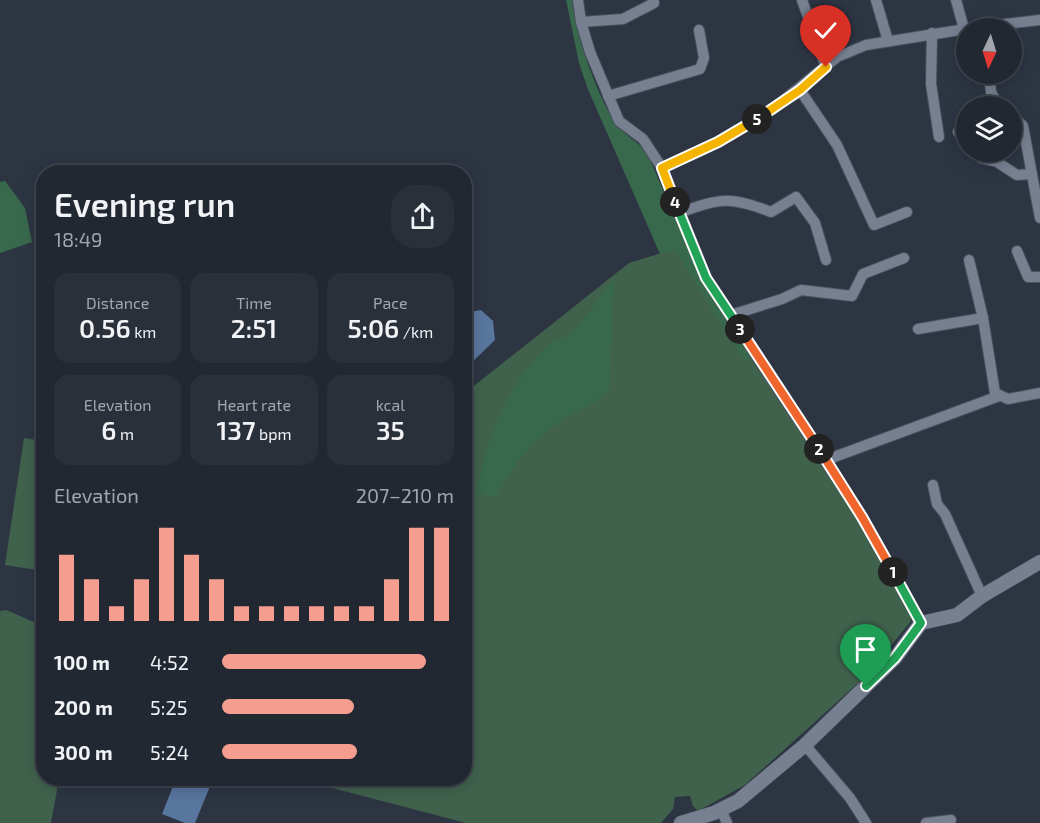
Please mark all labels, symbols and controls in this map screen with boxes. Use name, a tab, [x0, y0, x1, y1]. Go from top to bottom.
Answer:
pin	[800, 5, 851, 67]
icon: check	[809, 14, 842, 47]
north arrow	[956, 18, 1022, 84]
map controls	[956, 18, 1022, 162]
button: layers	[956, 96, 1022, 162]
pin: 5	[742, 104, 772, 134]
text: 5	[753, 109, 761, 128]
text: Evening run	[54, 184, 235, 224]
button: share	[391, 185, 454, 248]
pin: 4	[660, 187, 690, 217]
text: 4	[670, 192, 680, 211]
text: 18:49	[54, 227, 103, 251]
text: Distance	[86, 293, 149, 312]
text: Time	[236, 293, 272, 312]
text: Pace	[373, 293, 408, 312]
text: 0.56	[79, 312, 131, 343]
text: 2:51	[231, 312, 277, 343]
text: 5:06	[347, 312, 399, 343]
pin: 3	[725, 314, 755, 344]
text: 3	[735, 319, 745, 338]
text: km	[131, 322, 156, 341]
text: /km	[399, 322, 433, 341]
text: Elevation	[84, 395, 152, 414]
text: Heart rate	[217, 395, 291, 414]
text: kcal	[376, 395, 405, 414]
text: 6	[101, 414, 116, 445]
text: 137	[216, 414, 256, 445]
text: 35	[376, 414, 405, 445]
text: m	[116, 424, 134, 443]
text: bpm	[256, 424, 292, 443]
pin: 2	[804, 434, 834, 464]
text: 2	[814, 439, 824, 458]
text: Elevation	[54, 483, 139, 507]
text: 207–210 m	[356, 483, 454, 507]
pin: 1	[878, 557, 908, 587]
text: 1	[890, 562, 896, 581]
pin	[840, 624, 891, 686]
icon: arrive	[849, 633, 882, 666]
text: 100 m	[54, 650, 110, 674]
text: 4:52	[150, 650, 189, 674]
text: 200 m	[54, 695, 113, 719]
text: 5:25	[150, 695, 187, 719]
text: 300 m	[54, 740, 113, 764]
text: 5:24	[150, 740, 189, 764]

